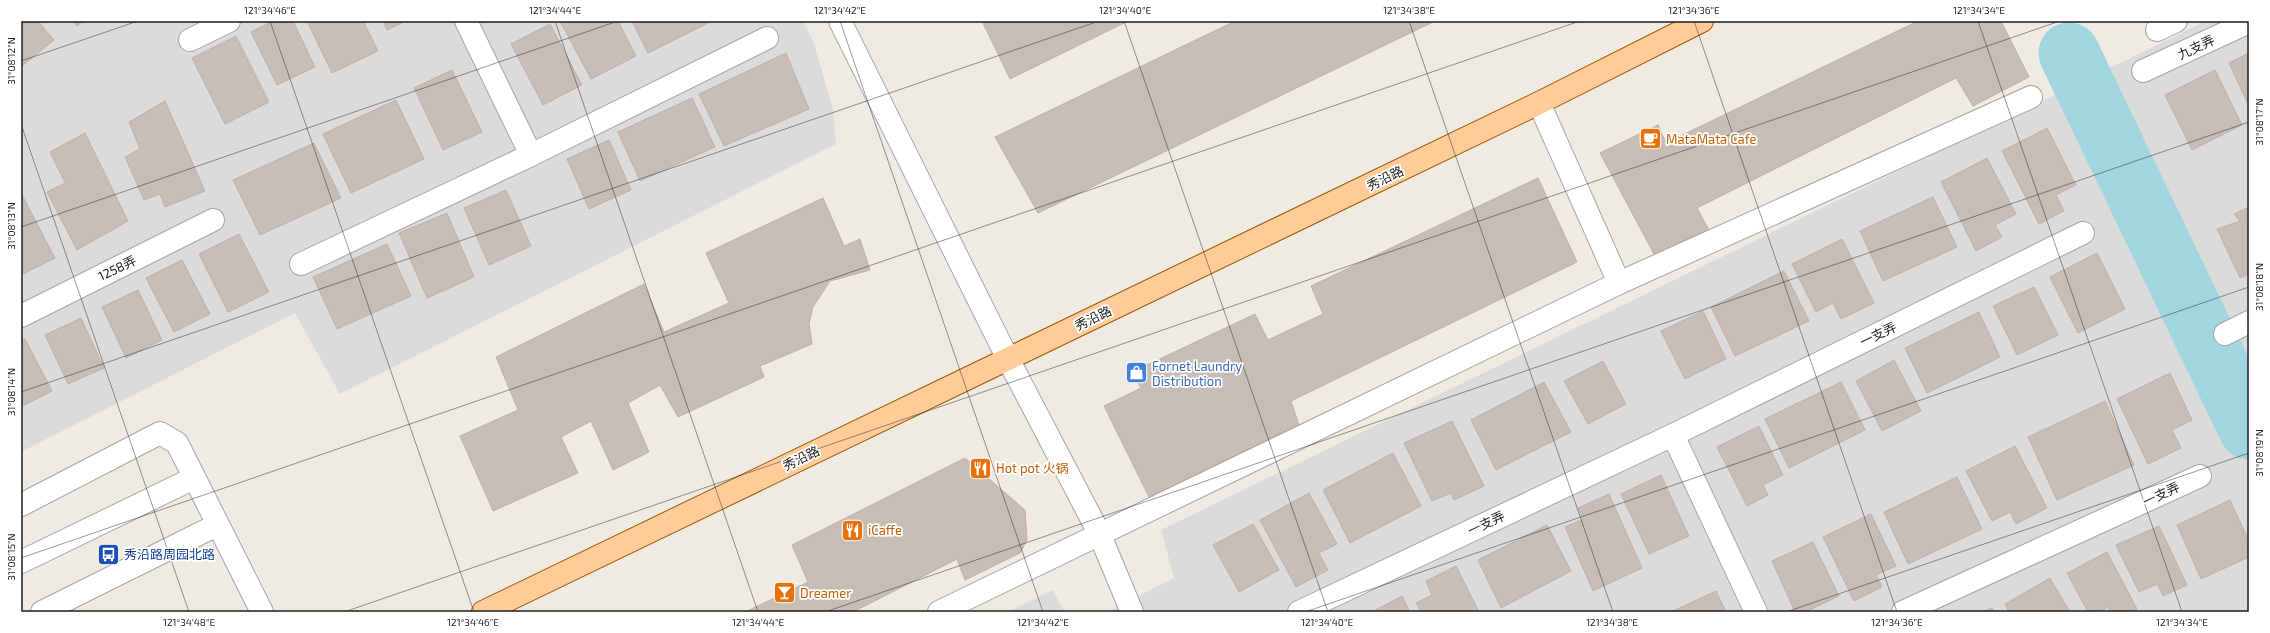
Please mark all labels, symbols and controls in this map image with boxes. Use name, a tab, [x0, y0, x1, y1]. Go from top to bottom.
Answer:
text: 121°34'46"E	[244, 4, 296, 16]
text: 121°34'44"E	[529, 4, 581, 16]
text: 121°34'42"E	[814, 4, 866, 16]
text: 121°34'40"E	[1099, 4, 1151, 16]
text: 121°34'38"E	[1383, 4, 1435, 16]
text: 121°34'36"E	[1668, 4, 1720, 16]
text: 121°34'34"E	[1953, 4, 2005, 16]
street label: 九支弄	[2175, 32, 2217, 62]
text: 31°08'12"N	[5, 37, 17, 85]
text: 31°08'17"N	[2253, 98, 2265, 146]
cafe icon: MataMata Cafe	[1637, 126, 1663, 152]
place label: MataMata Cafe	[1666, 131, 1757, 147]
street label: 秀沿路	[1364, 162, 1406, 194]
text: 31°08'13"N	[5, 202, 17, 250]
street label: 1258弄	[95, 252, 139, 284]
text: 31°08'18"N	[2253, 263, 2265, 311]
street label: 秀沿路	[1072, 302, 1114, 334]
street label: 一支弄	[1857, 318, 1899, 350]
place label: Fornet Laundry Distribution	[1152, 358, 1242, 389]
shop icon: Fornet Laundry Distribution	[1124, 360, 1150, 386]
text: 31°08'14"N	[5, 368, 17, 416]
text: 31°08'19"N	[2253, 429, 2265, 477]
street label: 秀沿路	[780, 442, 822, 474]
restaurant icon: Hot pot 火锅	[967, 455, 993, 481]
place label: Hot pot 火锅	[996, 460, 1069, 476]
street label: 一支弄	[2140, 479, 2182, 509]
street label: 一支弄	[1465, 508, 1507, 538]
restaurant icon: iCaffe	[840, 517, 866, 543]
place label: iCaffe	[868, 522, 902, 538]
text: 31°08'15"N	[5, 533, 17, 581]
bus stop icon: 秀沿路周园北路	[96, 541, 122, 567]
place label: 秀沿路周园北路	[124, 546, 215, 562]
bar icon: Dreamer	[772, 580, 798, 606]
place label: Dreamer	[800, 585, 851, 601]
text: 121°34'48"E	[163, 616, 215, 628]
text: 121°34'46"E	[447, 616, 499, 628]
text: 121°34'44"E	[732, 616, 784, 628]
text: 121°34'42"E	[1017, 616, 1069, 628]
text: 121°34'40"E	[1301, 616, 1353, 628]
text: 121°34'38"E	[1586, 616, 1638, 628]
text: 121°34'36"E	[1871, 616, 1923, 628]
text: 121°34'34"E	[2156, 616, 2208, 628]

